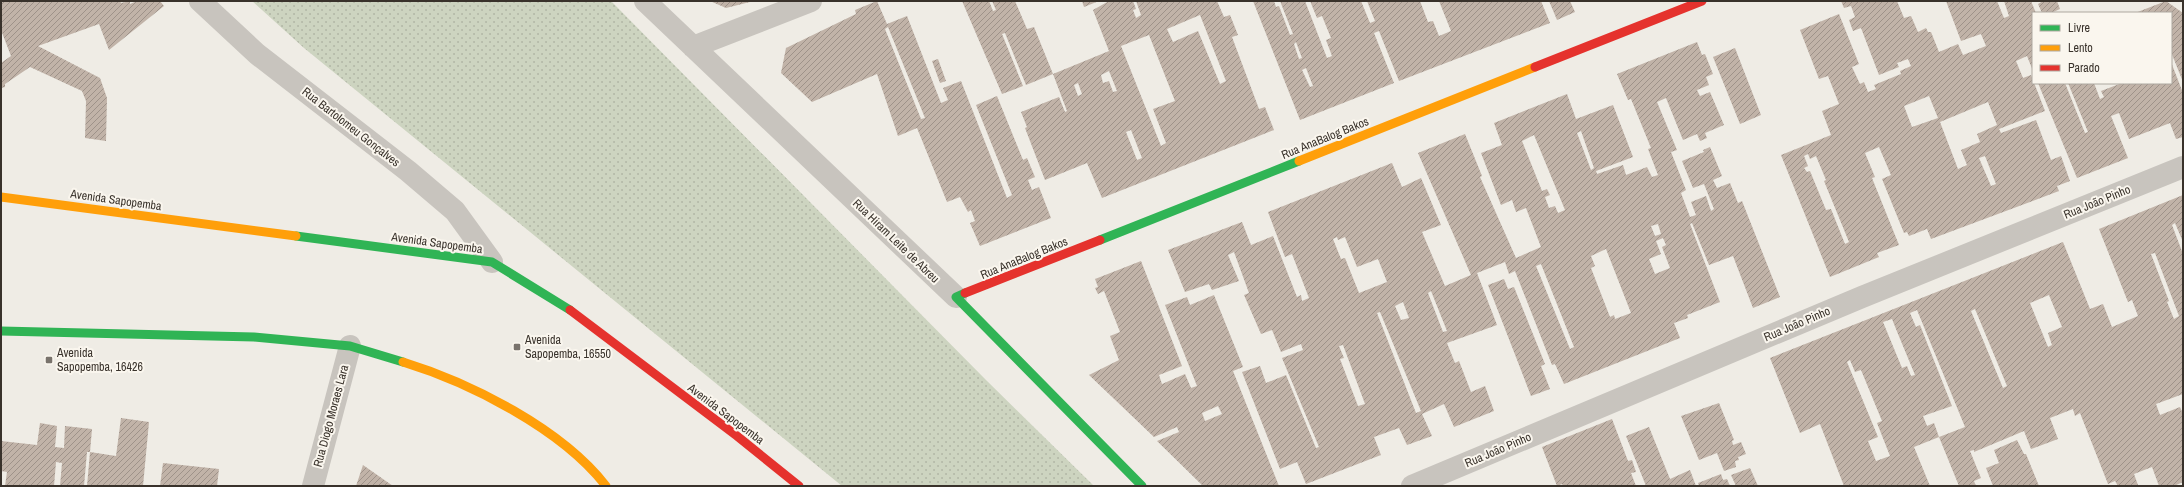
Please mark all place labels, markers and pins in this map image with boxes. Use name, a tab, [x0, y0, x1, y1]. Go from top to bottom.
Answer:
place label: Avenida Sapopemba, 16550	[524, 332, 611, 362]
marker: Avenida Sapopemba, 16550	[512, 342, 522, 352]
place label: Avenida Sapopemba, 16426	[56, 345, 143, 375]
marker: Avenida Sapopemba, 16426	[44, 355, 54, 365]

